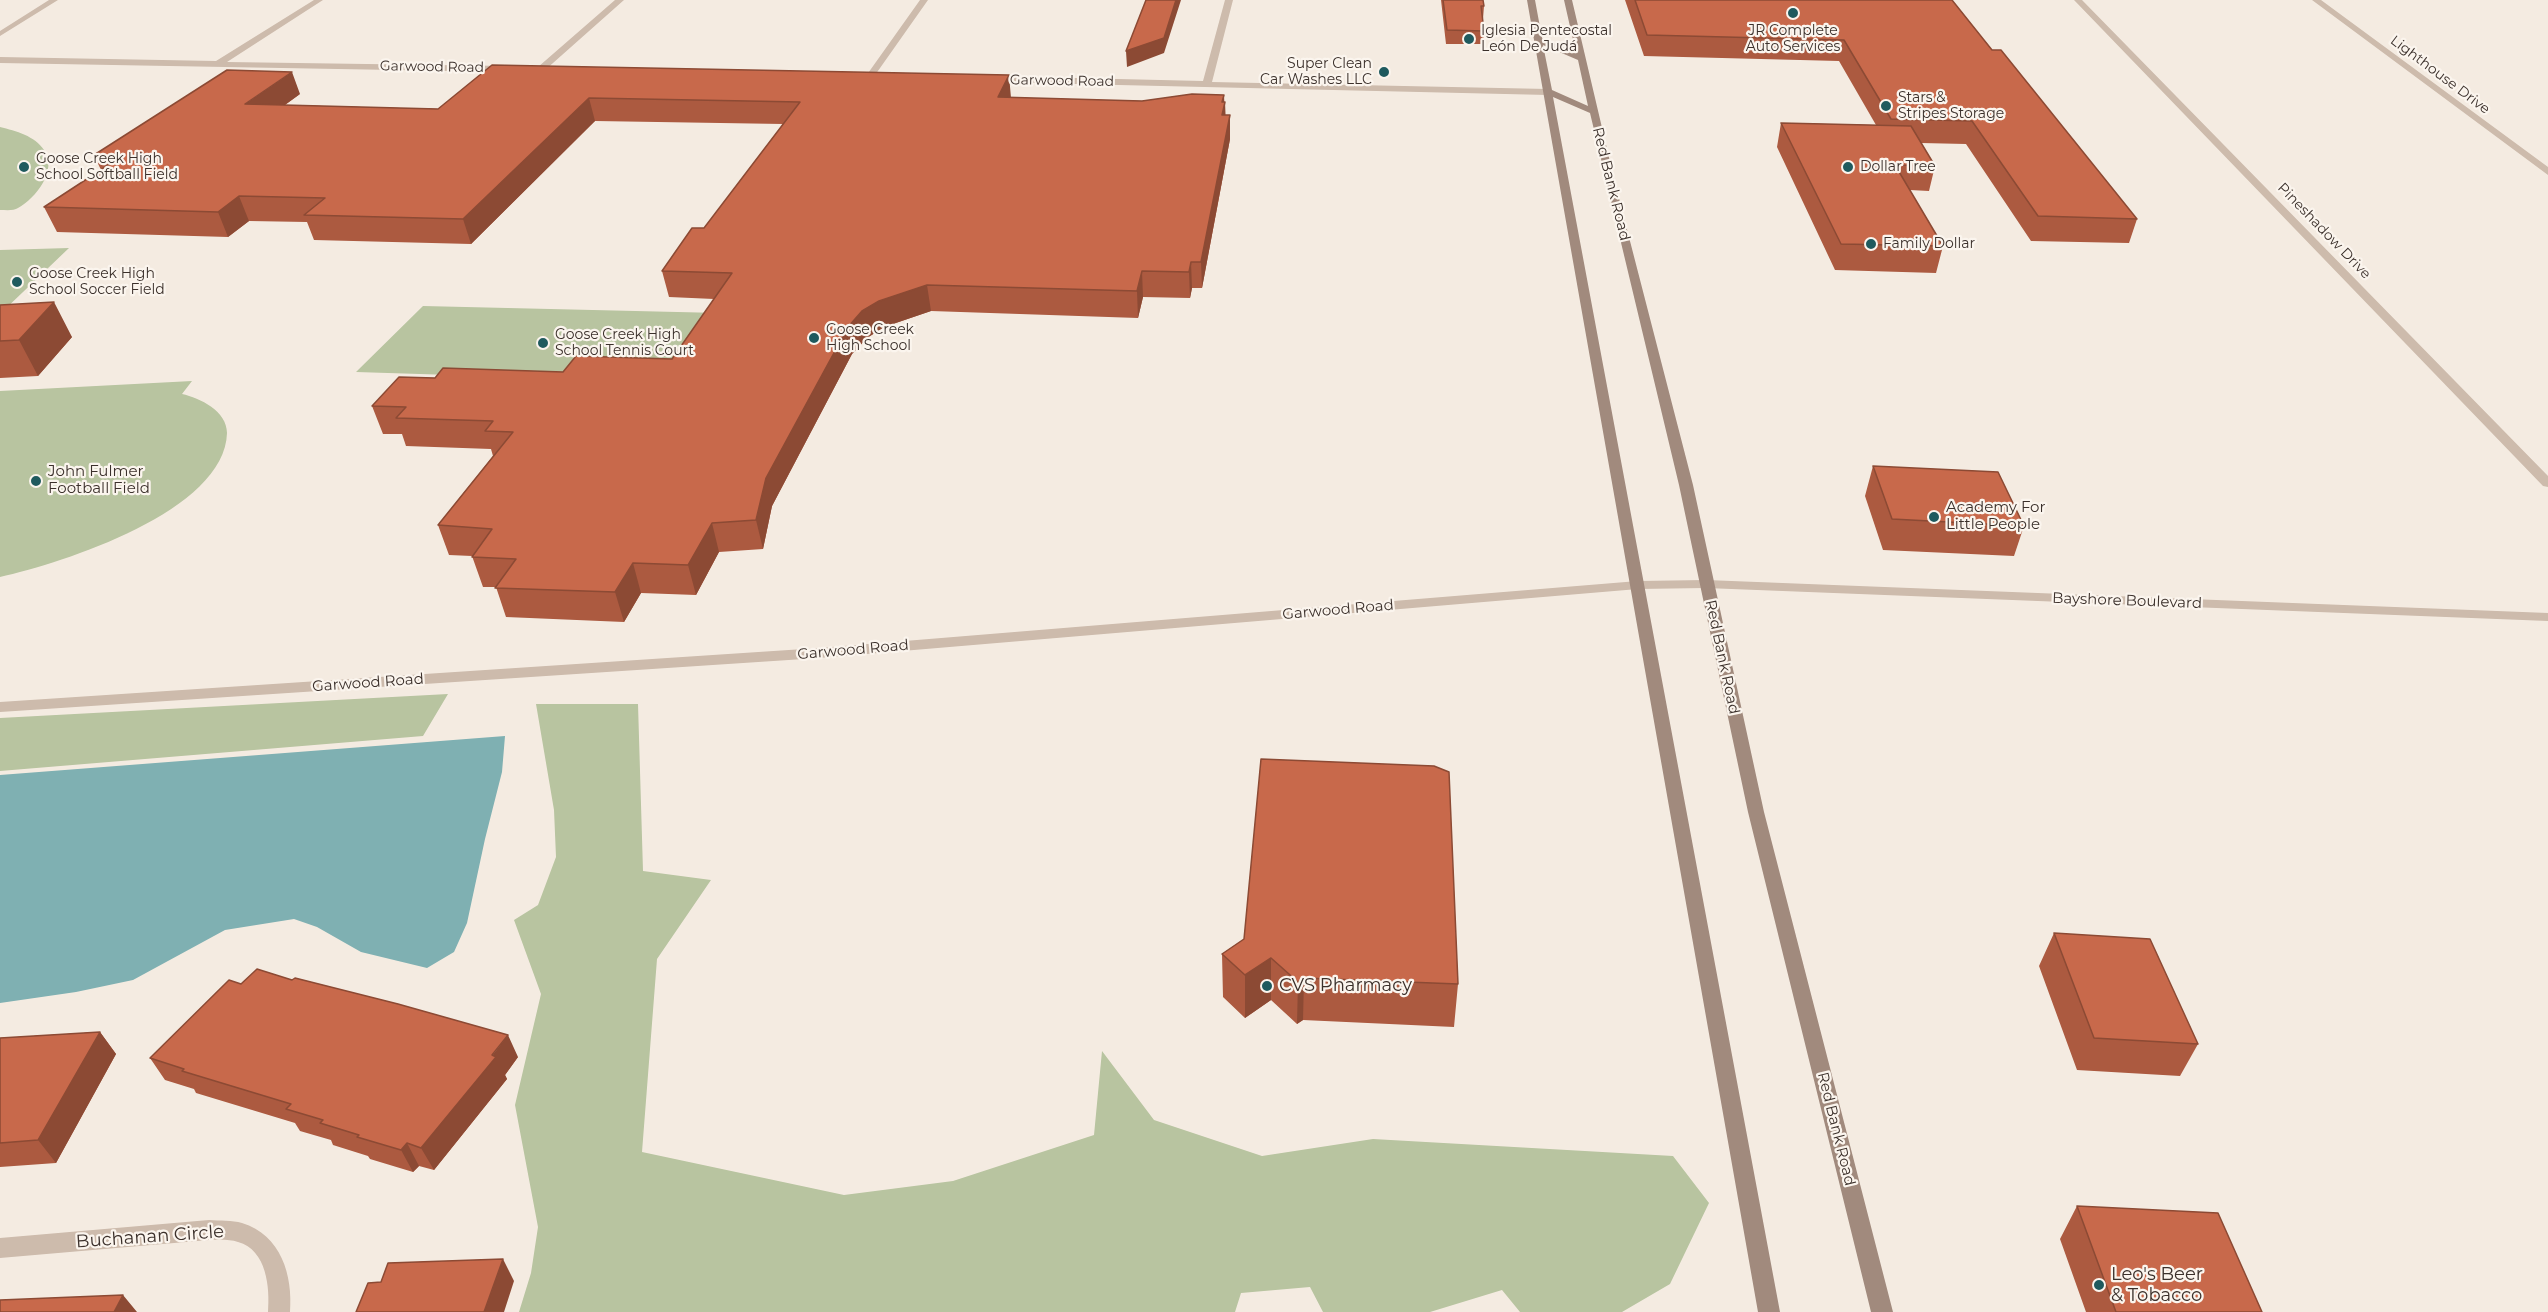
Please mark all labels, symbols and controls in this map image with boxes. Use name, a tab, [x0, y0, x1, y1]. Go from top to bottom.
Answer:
marker: JR Complete Auto Services	[1786, 6, 1800, 20]
place label: Iglesia Pentecostal León De Judá	[1481, 23, 1612, 56]
place label: JR Complete Auto Services	[1746, 23, 1840, 56]
marker: Iglesia Pentecostal León De Judá	[1462, 32, 1476, 46]
street label: Lighthouse Drive	[2387, 32, 2493, 118]
place label: Super Clean Car Washes LLC	[1260, 56, 1372, 88]
street label: Garwood Road	[380, 58, 484, 76]
marker: Super Clean Car Washes LLC	[1377, 65, 1391, 79]
street label: Garwood Road	[1010, 72, 1114, 90]
place label: Stars & Stripes Storage	[1898, 90, 2004, 122]
marker: Stars & Stripes Storage	[1879, 99, 1893, 113]
street label: Red Bank Road	[1588, 125, 1634, 243]
place label: Goose Creek High School Softball Field	[36, 151, 178, 184]
place label: Dollar Tree	[1860, 159, 1936, 175]
marker: Goose Creek High School Softball Field	[17, 160, 31, 174]
marker: Dollar Tree	[1841, 160, 1855, 174]
street label: Pineshadow Drive	[2274, 179, 2374, 283]
place label: Family Dollar	[1883, 236, 1975, 252]
marker: Family Dollar	[1864, 237, 1878, 251]
place label: Goose Creek High School Soccer Field	[29, 266, 165, 298]
marker: Goose Creek High School Soccer Field	[10, 275, 24, 289]
place label: Goose Creek High School	[826, 322, 914, 354]
place label: Goose Creek High School Tennis Court	[555, 327, 694, 360]
marker: Goose Creek High School	[807, 331, 821, 345]
marker: Goose Creek High School Tennis Court	[536, 336, 550, 350]
place label: John Fulmer Football Field	[48, 463, 150, 498]
marker: John Fulmer Football Field	[29, 474, 43, 488]
place label: Academy For Little People	[1946, 499, 2046, 534]
marker: Academy For Little People	[1927, 510, 1941, 524]
street label: Bayshore Boulevard	[2052, 589, 2202, 613]
street label: Garwood Road	[1282, 596, 1394, 624]
street label: Red Bank Road	[1701, 598, 1743, 716]
street label: Garwood Road	[797, 636, 909, 664]
street label: Garwood Road	[312, 670, 424, 696]
place label: CVS Pharmacy	[1279, 975, 1412, 997]
marker: CVS Pharmacy	[1260, 979, 1274, 993]
street label: Red Bank Road	[1813, 1070, 1859, 1188]
street label: Buchanan Circle	[75, 1221, 225, 1253]
place label: Leo's Beer & Tobacco	[2111, 1264, 2203, 1306]
marker: Leo's Beer & Tobacco	[2092, 1278, 2106, 1292]

